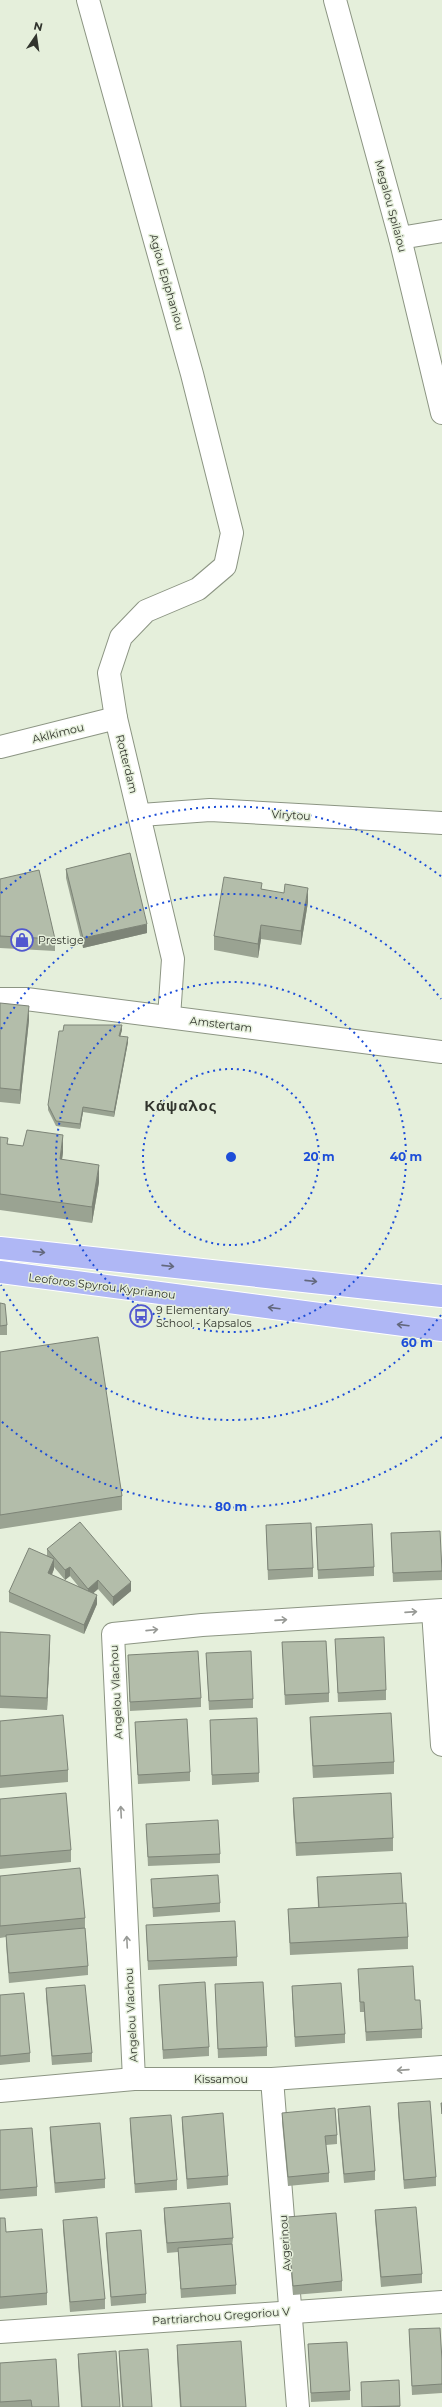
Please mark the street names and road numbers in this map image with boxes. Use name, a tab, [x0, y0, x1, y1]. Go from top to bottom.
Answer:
street label: Megalou Spilaiou	[372, 158, 410, 254]
street label: Agiou Epiphaniou	[147, 232, 187, 332]
street label: Aklkimou	[31, 720, 85, 746]
street label: Rotterdam	[113, 733, 141, 795]
street label: Virytou	[271, 807, 311, 823]
street label: Amstertam	[189, 1013, 253, 1035]
street label: Leoforos Spyrou Kyprianou	[28, 1270, 176, 1302]
street label: Angelou Vlachou	[107, 1644, 125, 1740]
street label: Angelou Vlachou	[122, 1967, 140, 2063]
street label: Kissamou	[194, 2072, 248, 2086]
street label: Avgerinou	[276, 2214, 294, 2272]
street label: Partriarchou Gregoriou V	[152, 2304, 291, 2328]

